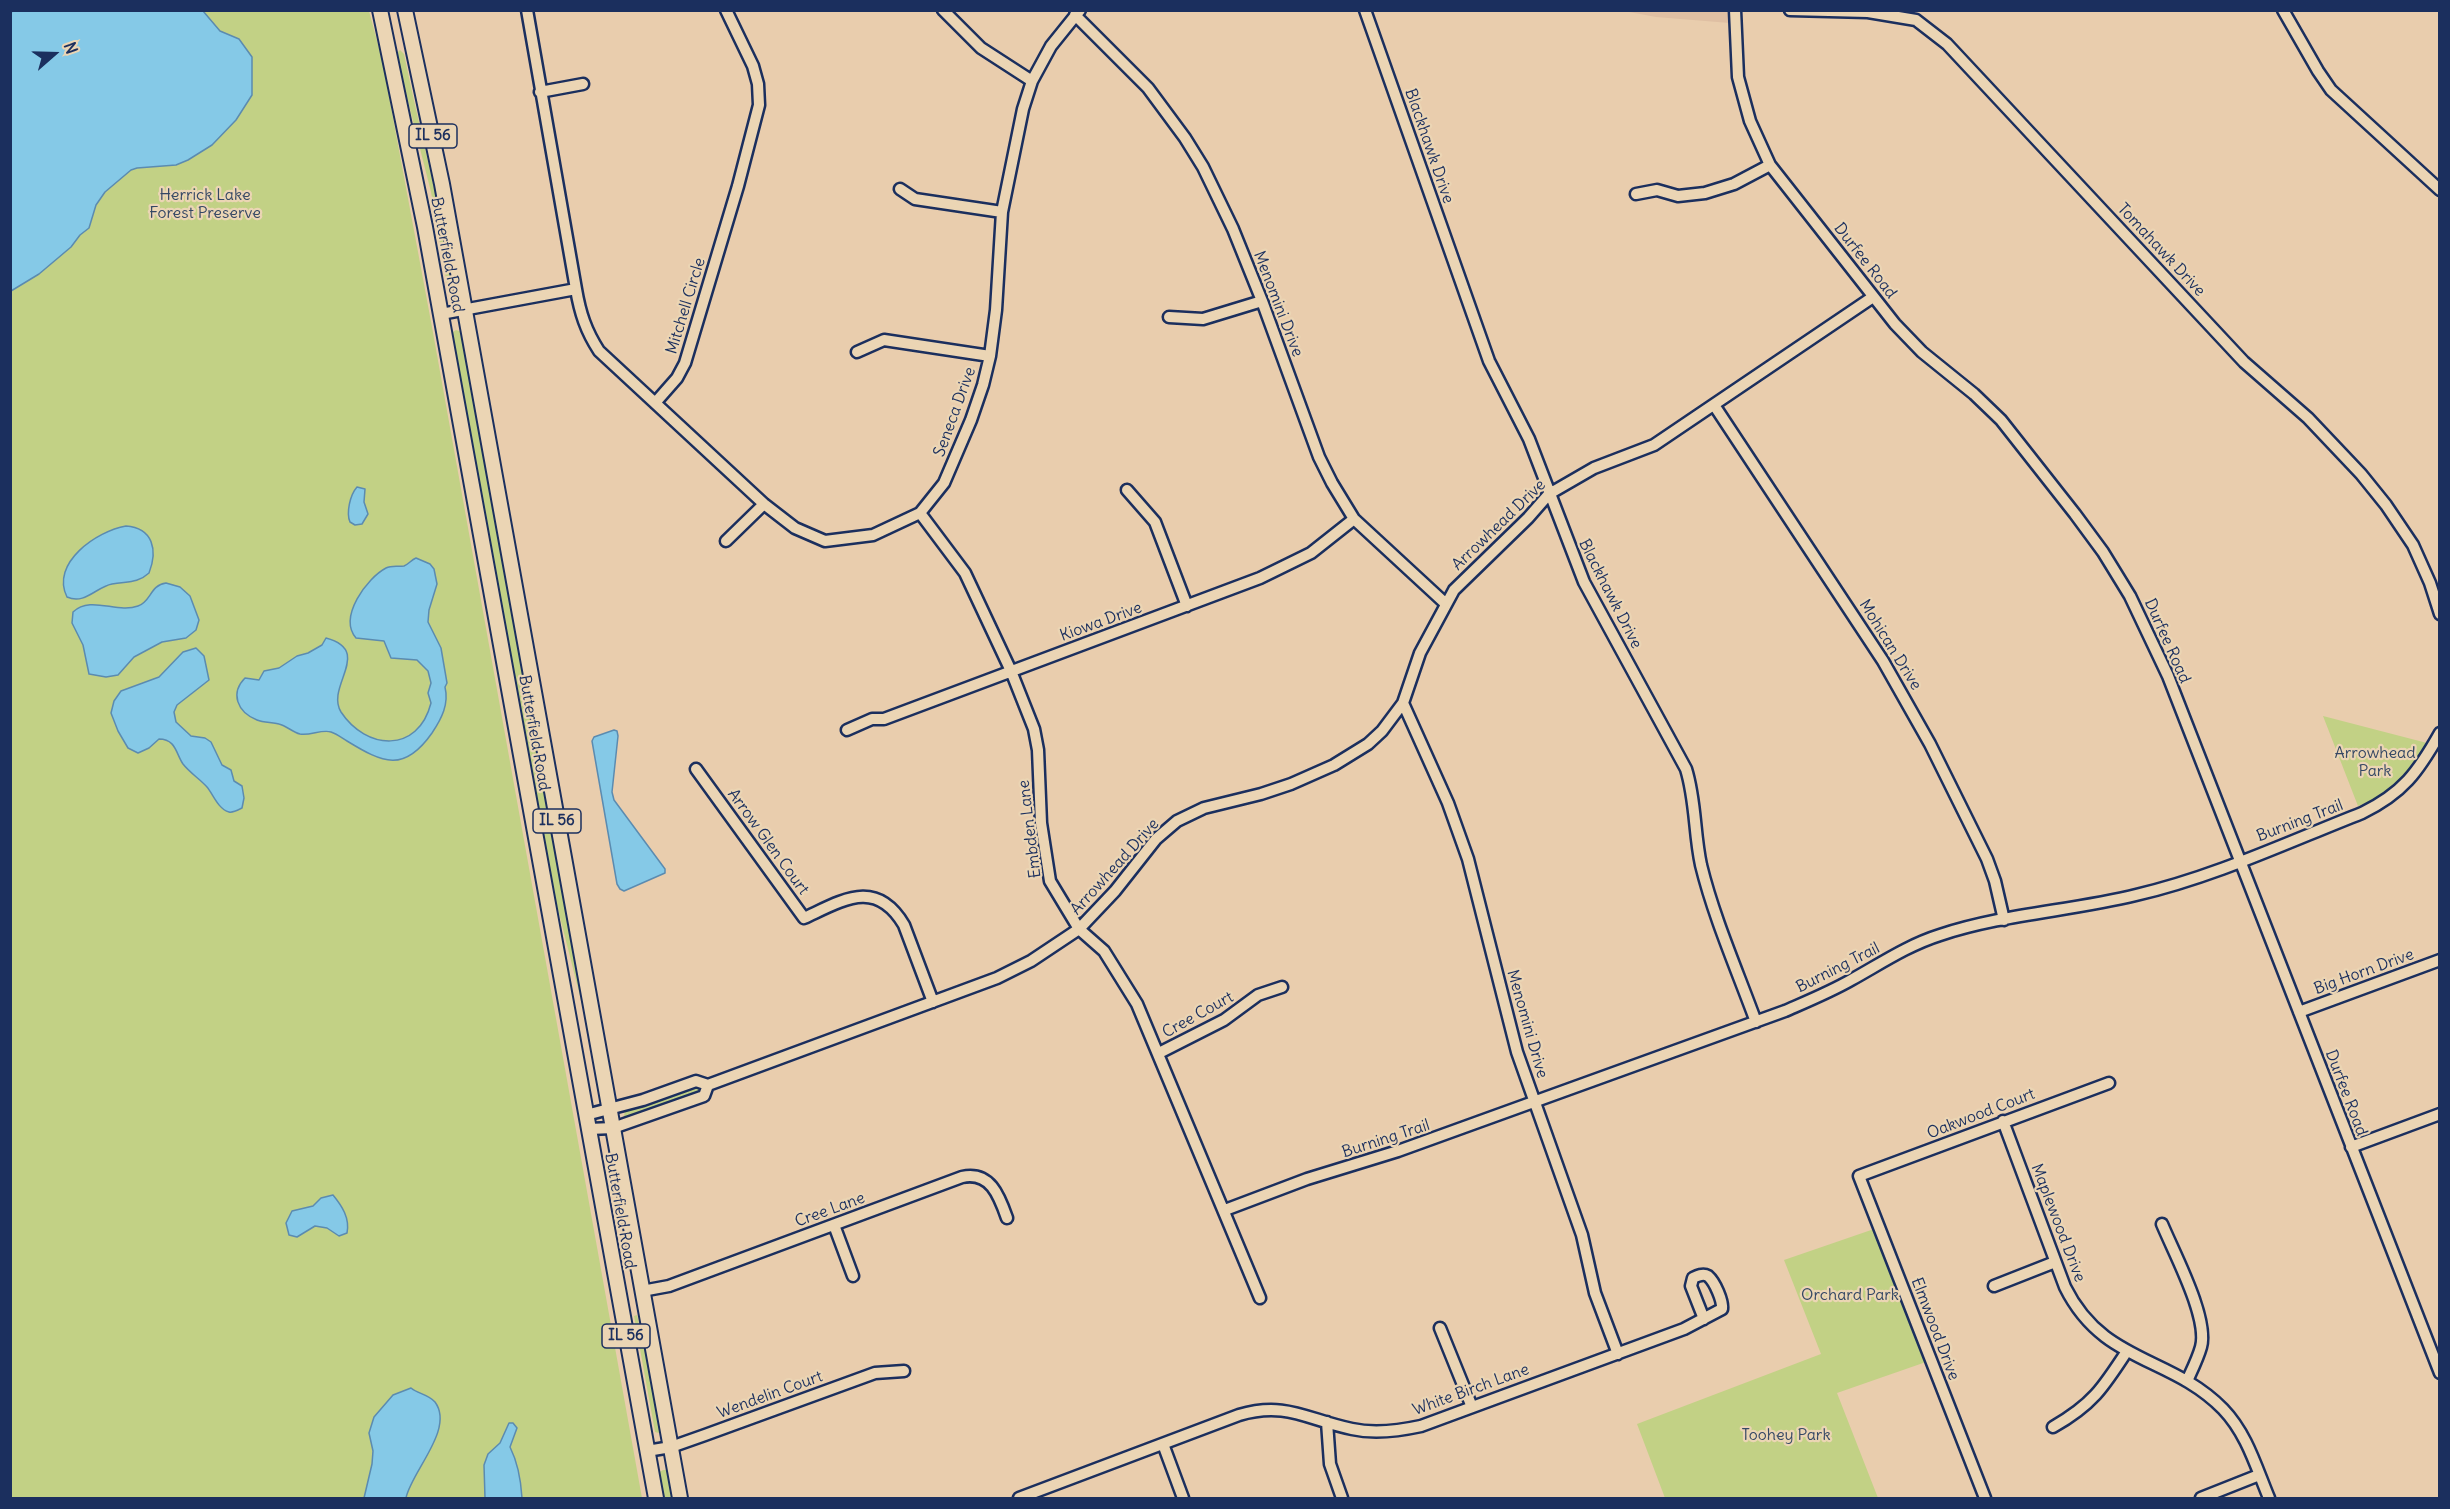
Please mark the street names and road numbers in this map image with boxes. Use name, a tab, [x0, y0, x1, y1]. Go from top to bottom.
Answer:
street label: Blackhawk Drive	[1400, 86, 1458, 206]
road number: IL 56	[409, 124, 457, 148]
street label: Butterfield Road	[426, 196, 468, 314]
street label: Tomahawk Drive	[2113, 199, 2209, 301]
street label: Durfee Road	[1830, 219, 1900, 303]
street label: Menomini Drive	[1249, 248, 1307, 360]
street label: Mitchell Circle	[662, 256, 710, 356]
street label: Seneca Drive	[930, 364, 980, 460]
street label: Arrowhead Drive	[1448, 475, 1550, 575]
street label: Blackhawk Drive	[1574, 536, 1646, 652]
street label: Mohican Drive	[1855, 596, 1925, 694]
street label: Durfee Road	[2140, 596, 2194, 686]
street label: Kiowa Drive	[1057, 598, 1145, 646]
street label: Butterfield Road	[514, 674, 554, 792]
street label: Embden Lane	[1014, 779, 1046, 879]
street label: Arrow Glen Court	[723, 785, 813, 899]
street label: Burning Trail	[2254, 796, 2346, 846]
road number: IL 56	[533, 809, 581, 833]
street label: Arrowhead Drive	[1067, 815, 1163, 919]
street label: Burning Trail	[1793, 939, 1883, 997]
street label: Big Horn Drive	[2312, 945, 2416, 999]
street label: Menomini Drive	[1502, 968, 1552, 1080]
street label: Cree Court	[1159, 988, 1237, 1042]
street label: Durfee Road	[2321, 1047, 2371, 1139]
street label: Oakwood Court	[1924, 1085, 2038, 1143]
street label: Burning Trail	[1340, 1116, 1432, 1162]
street label: Butterfield Road	[600, 1152, 640, 1270]
street label: Maplewood Drive	[2027, 1161, 2089, 1285]
street label: Cree Lane	[792, 1188, 868, 1232]
street label: Elmwood Drive	[1907, 1275, 1963, 1383]
road number: IL 56	[602, 1324, 650, 1348]
street label: White Birch Lane	[1410, 1360, 1532, 1420]
street label: Wendelin Court	[715, 1367, 825, 1423]

